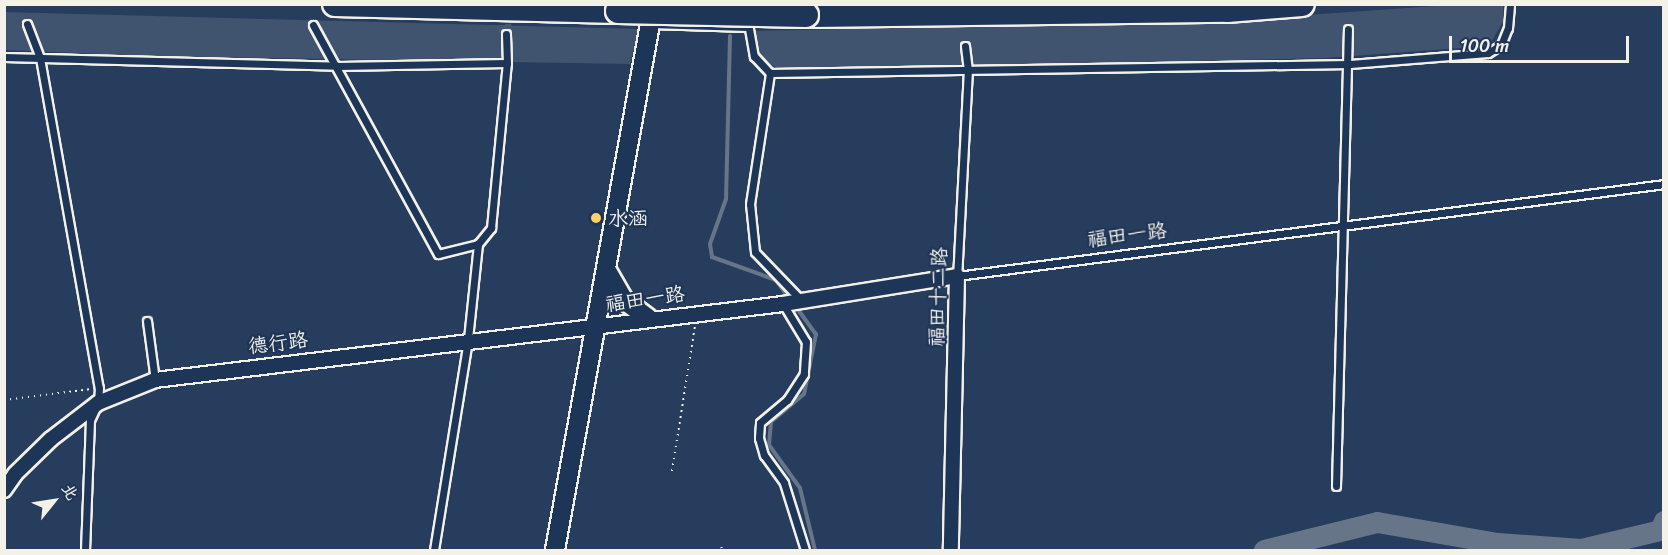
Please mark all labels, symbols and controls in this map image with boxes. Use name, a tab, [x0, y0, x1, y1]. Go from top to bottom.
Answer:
scale bar	[1452, 24, 1632, 62]
text: 100 m	[1460, 30, 1509, 62]
place label: 水涵	[608, 206, 648, 230]
marker: 水涵	[589, 211, 603, 225]
street label: 福田一路	[1086, 218, 1168, 252]
street label: 福田十二路	[924, 247, 952, 347]
street label: 福田一路	[604, 282, 686, 316]
street label: 德行路	[247, 327, 309, 359]
north arrow	[24, 471, 84, 531]
text: 北	[53, 478, 87, 506]

